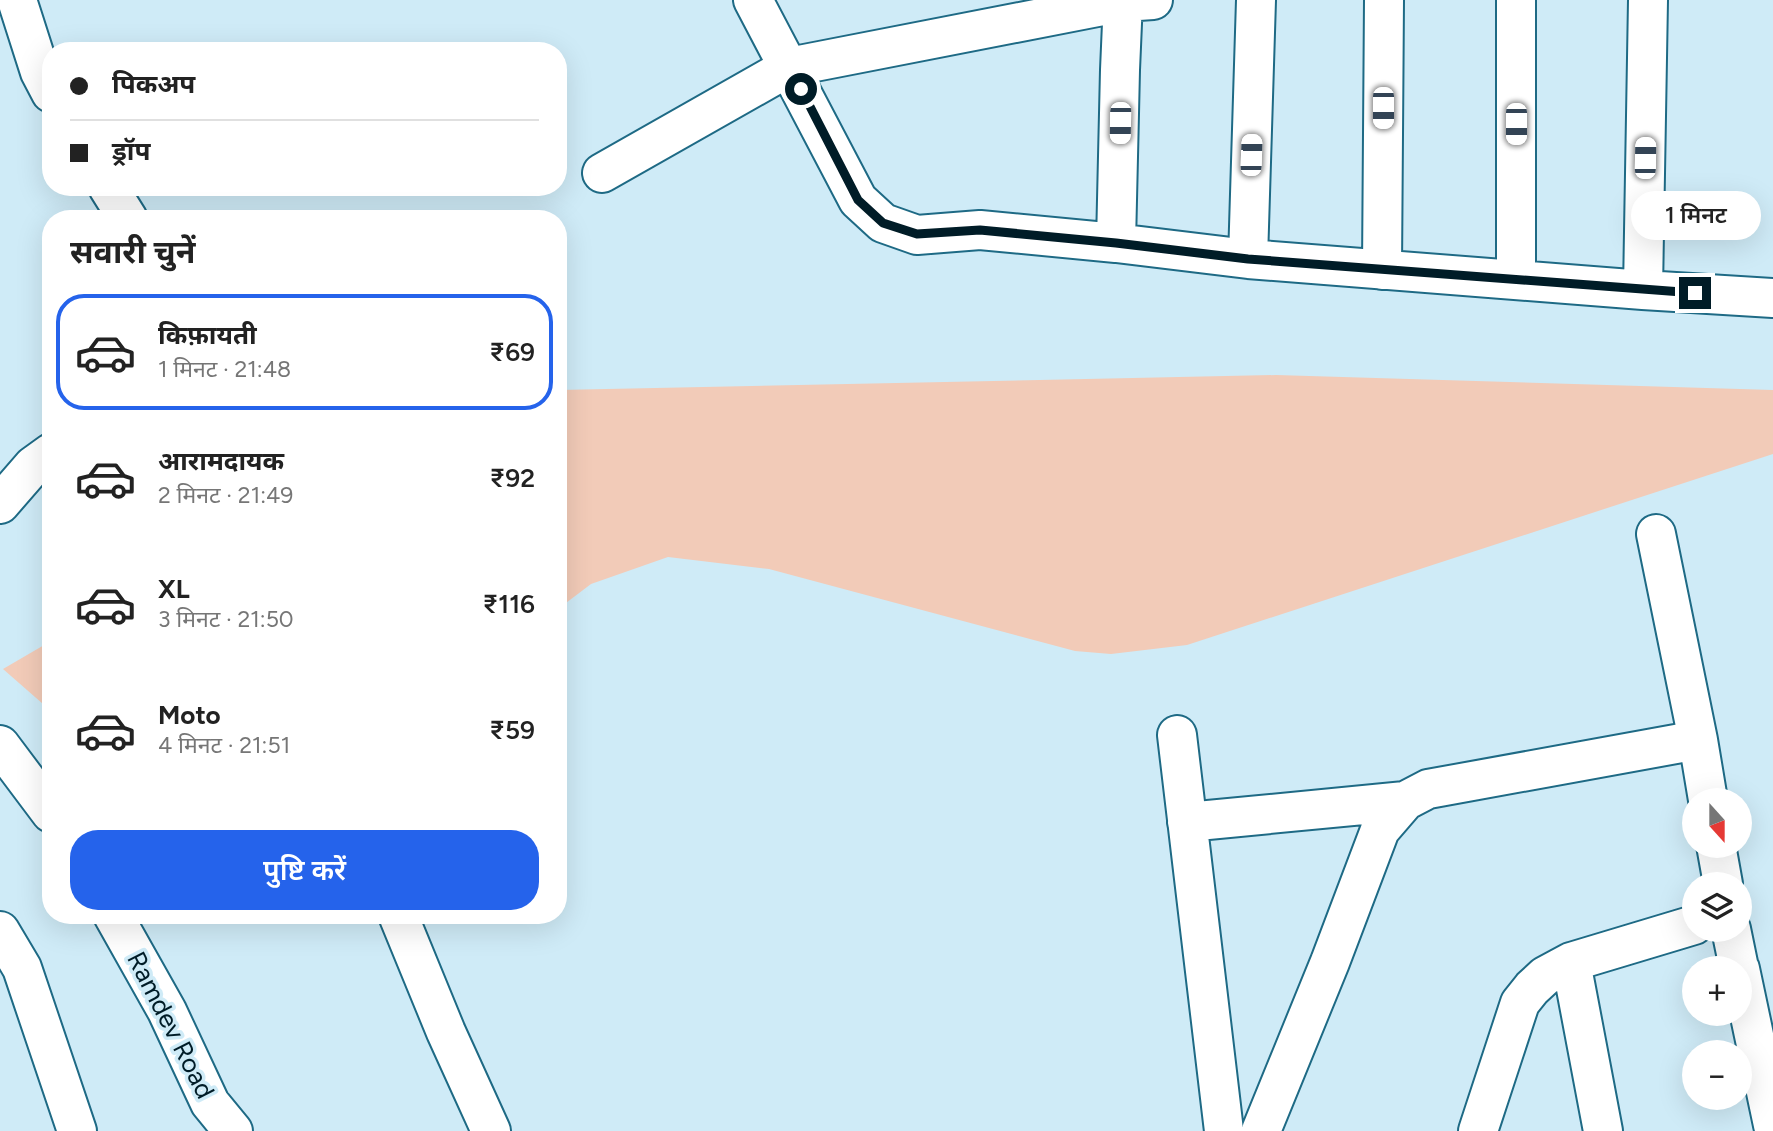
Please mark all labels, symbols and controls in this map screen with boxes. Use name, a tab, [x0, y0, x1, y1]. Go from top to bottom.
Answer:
text: पिकअप	[112, 68, 195, 100]
route start	[785, 73, 817, 105]
car	[1373, 87, 1394, 129]
car	[1110, 102, 1131, 144]
car	[1506, 103, 1527, 145]
car	[1240, 134, 1263, 176]
text: ड्रॉप	[112, 135, 150, 167]
car	[1635, 137, 1656, 179]
callout: 1 मिनट	[1630, 191, 1760, 240]
text: 1 मिनट	[1665, 201, 1727, 229]
text: सवारी चुनें	[70, 233, 195, 271]
route end	[1679, 277, 1711, 309]
text: किफ़ायती	[158, 319, 257, 351]
icon: car	[74, 321, 137, 384]
text: ₹69	[489, 336, 535, 368]
text: 1 मिनट · 21:48	[158, 355, 291, 383]
text: आरामदायक	[158, 445, 284, 477]
icon: car	[74, 447, 137, 510]
text: ₹92	[489, 462, 535, 494]
text: 2 मिनट · 21:49	[158, 481, 293, 509]
icon: car	[74, 573, 137, 636]
text: XL	[158, 573, 190, 605]
text: ₹116	[482, 588, 535, 620]
text: 3 मिनट · 21:50	[158, 605, 294, 633]
icon: car	[74, 699, 137, 762]
text: Moto	[158, 699, 221, 731]
text: ₹59	[489, 714, 535, 746]
text: 4 मिनट · 21:51	[158, 731, 290, 759]
north arrow	[1682, 788, 1752, 858]
map controls	[1682, 788, 1752, 1110]
button: पुष्टि करें	[70, 830, 539, 910]
button: layers	[1682, 872, 1752, 942]
street label: Ramdev Road	[120, 946, 222, 1104]
button: +	[1682, 956, 1752, 1026]
button: −	[1682, 1040, 1752, 1110]

